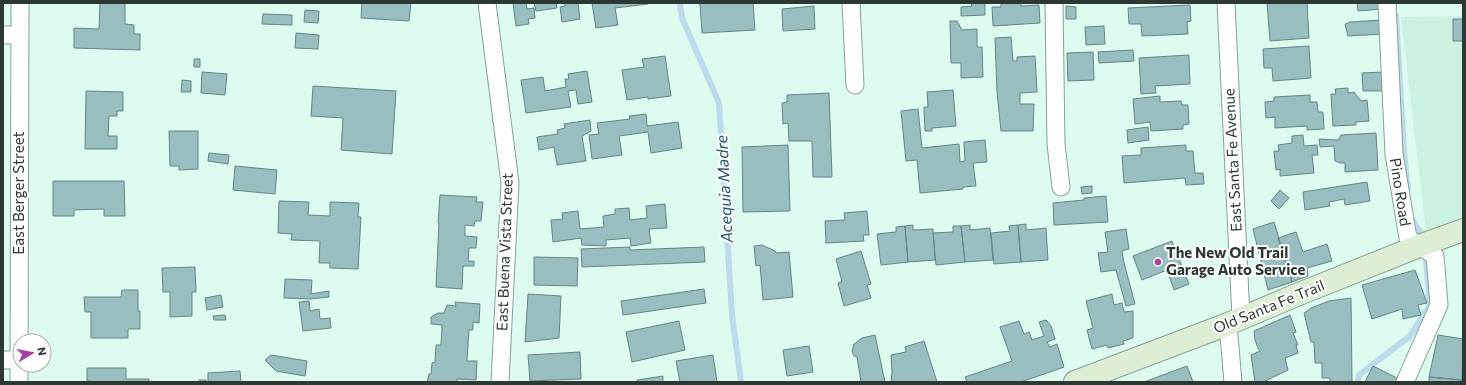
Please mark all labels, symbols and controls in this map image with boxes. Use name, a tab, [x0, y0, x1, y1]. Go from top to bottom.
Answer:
street label: East Santa Fe Avenue	[1219, 88, 1245, 232]
street label: East Berger Street	[9, 131, 27, 255]
water label: Acequia Madre	[711, 134, 736, 244]
street label: Pino Road	[1387, 156, 1415, 227]
street label: East Buena Vista Street	[492, 173, 516, 331]
place label: The New Old Trail Garage Auto Service	[1166, 243, 1306, 278]
marker: The New Old Trail Garage Auto Service	[1153, 257, 1163, 267]
street label: Old Santa Fe Trail	[1210, 276, 1327, 337]
north arrow	[12, 333, 52, 373]
text: N	[35, 346, 49, 356]

